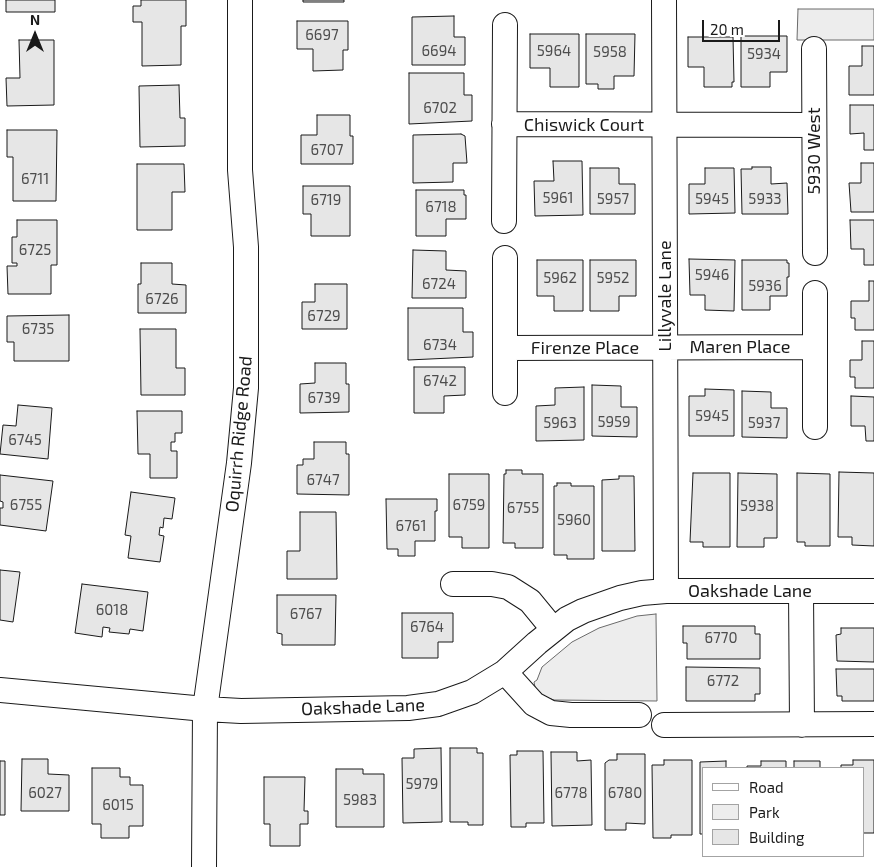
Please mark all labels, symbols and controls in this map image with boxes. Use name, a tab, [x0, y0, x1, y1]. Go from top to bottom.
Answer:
north arrow	[10, 10, 60, 60]
scale bar	[704, 10, 782, 42]
text: N	[30, 11, 40, 28]
text: 20 m	[710, 20, 744, 38]
house number: 6697	[305, 26, 339, 44]
house number: 6694	[422, 42, 456, 60]
house number: 5964	[537, 42, 571, 60]
house number: 5958	[593, 43, 627, 61]
house number: 5934	[747, 45, 781, 63]
house number: 6702	[423, 99, 457, 117]
street label: 5930 West	[803, 107, 825, 195]
street label: Chiswick Court	[524, 114, 644, 136]
house number: 6707	[311, 141, 343, 159]
house number: 6711	[21, 170, 49, 188]
house number: 5961	[542, 189, 574, 207]
house number: 5957	[597, 190, 629, 208]
house number: 5945	[695, 190, 729, 208]
house number: 5933	[748, 190, 782, 208]
house number: 6719	[311, 191, 341, 209]
house number: 6718	[425, 198, 457, 216]
street label: Lillyvale Lane	[654, 240, 676, 352]
house number: 6725	[19, 241, 51, 259]
house number: 5946	[695, 266, 729, 284]
house number: 5962	[543, 269, 577, 287]
house number: 5952	[596, 269, 630, 287]
house number: 6724	[422, 275, 456, 293]
house number: 5936	[748, 277, 782, 295]
house number: 6726	[145, 290, 179, 308]
house number: 6729	[307, 307, 341, 325]
house number: 6735	[22, 320, 54, 338]
house number: 6734	[423, 336, 457, 354]
street label: Maren Place	[690, 336, 790, 358]
street label: Firenze Place	[531, 337, 639, 359]
street label: Oquirrh Ridge Road	[221, 355, 257, 513]
house number: 6742	[423, 372, 457, 390]
house number: 6739	[307, 389, 341, 407]
house number: 5945	[695, 407, 729, 425]
house number: 5959	[597, 413, 631, 431]
house number: 5963	[543, 414, 577, 432]
house number: 5937	[748, 414, 780, 432]
house number: 6745	[8, 431, 42, 449]
house number: 6747	[306, 471, 340, 489]
house number: 6755	[10, 496, 42, 514]
house number: 6759	[453, 496, 485, 514]
house number: 5938	[740, 497, 774, 515]
house number: 6755	[507, 499, 539, 517]
house number: 5960	[557, 511, 591, 529]
house number: 6761	[396, 517, 426, 535]
street label: Oakshade Lane	[688, 580, 812, 602]
house number: 6018	[96, 601, 128, 619]
house number: 6767	[290, 605, 322, 623]
house number: 6764	[410, 618, 444, 636]
house number: 6770	[705, 629, 737, 647]
house number: 6772	[707, 672, 739, 690]
street label: Oakshade Lane	[301, 694, 425, 720]
legend	[702, 767, 864, 857]
house number: 5979	[406, 775, 438, 793]
text: Road	[749, 778, 784, 796]
house number: 6027	[28, 784, 62, 802]
house number: 6778	[554, 784, 588, 802]
house number: 6780	[608, 784, 642, 802]
house number: 5983	[343, 791, 377, 809]
house number: 6015	[102, 796, 134, 814]
text: Park	[749, 803, 780, 821]
text: Building	[749, 828, 804, 846]

